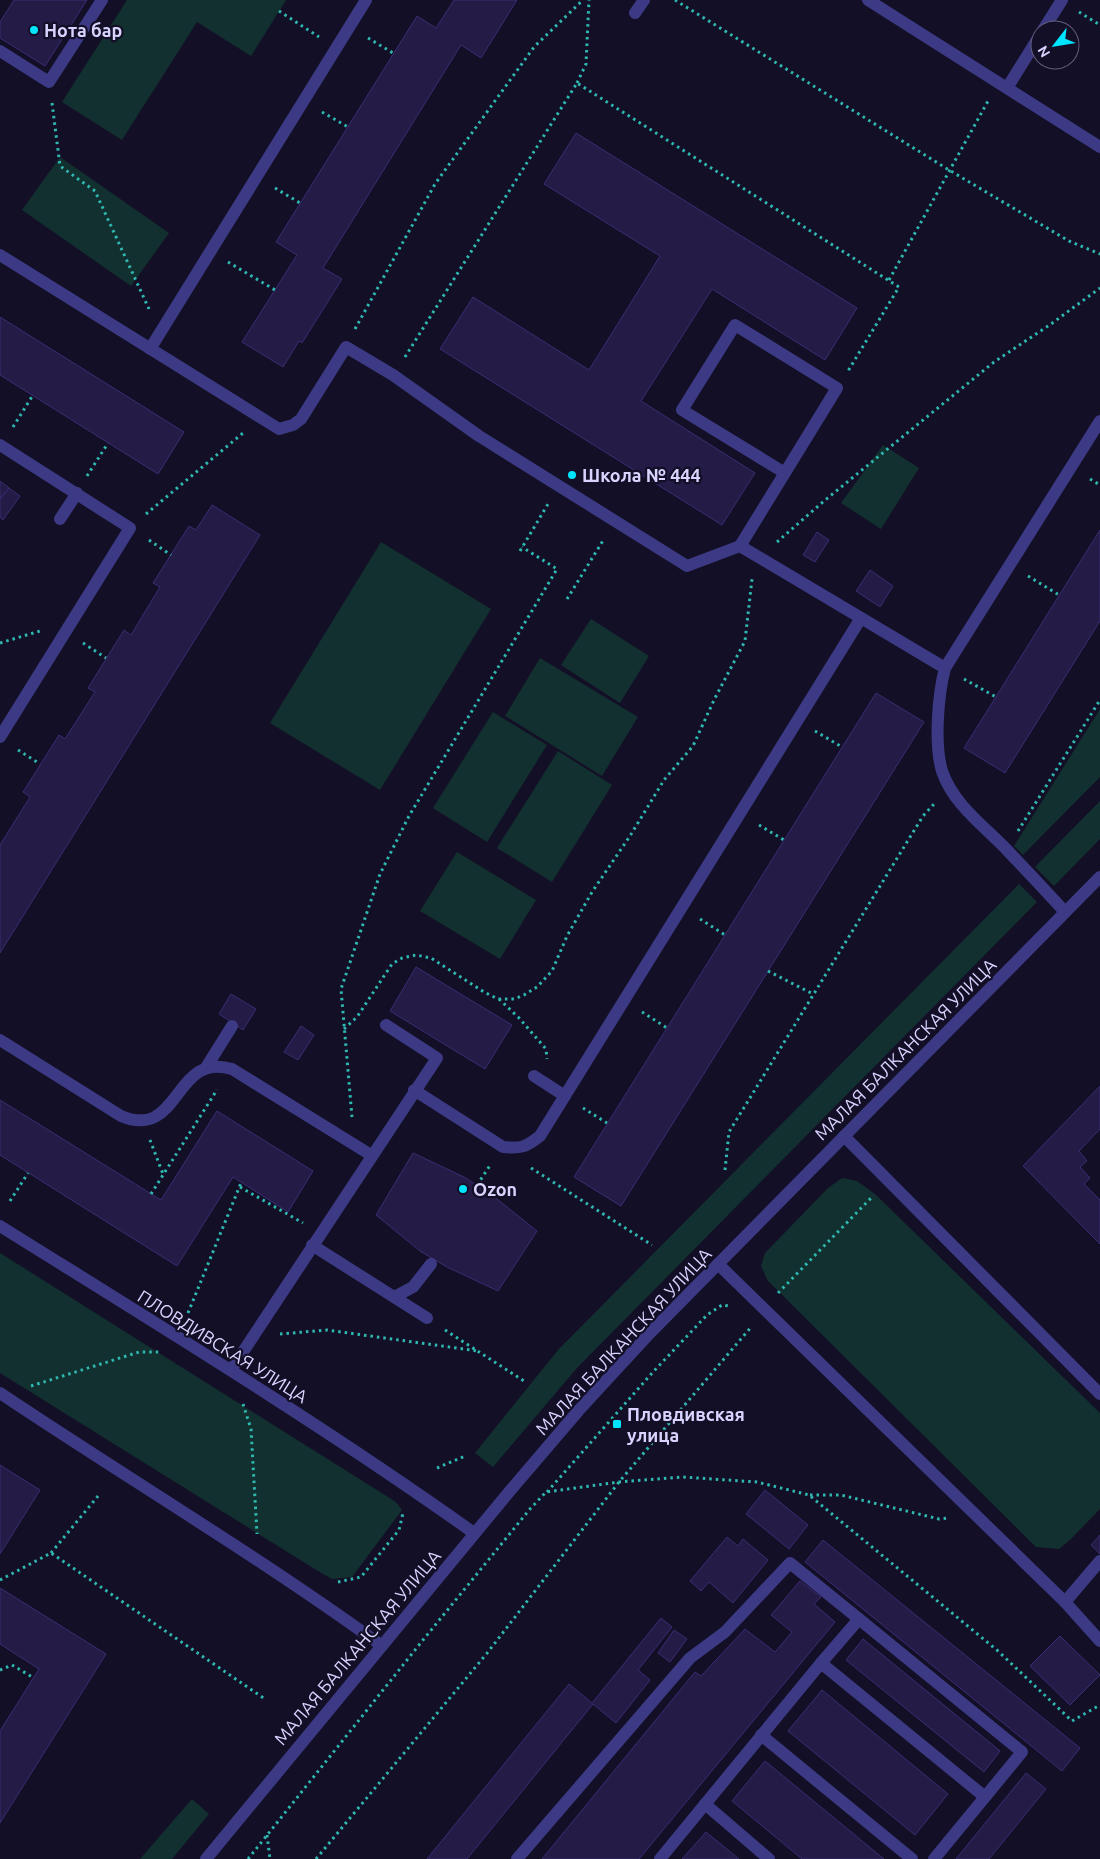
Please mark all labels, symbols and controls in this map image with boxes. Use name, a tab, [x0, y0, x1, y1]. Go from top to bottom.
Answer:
place label: Нота бар	[44, 20, 122, 40]
north arrow	[1030, 20, 1080, 70]
marker: Нота бар	[28, 24, 40, 36]
text: N	[1034, 43, 1053, 60]
place label: Школа № 444	[582, 465, 701, 485]
marker: Школа № 444	[566, 469, 578, 481]
street label: МАЛАЯ БАЛКАНСКАЯ УЛИЦА	[810, 954, 1000, 1144]
place label: Ozon	[473, 1179, 517, 1199]
marker: Ozon	[457, 1183, 469, 1195]
street label: МАЛАЯ БАЛКАНСКАЯ УЛИЦА	[531, 1243, 715, 1438]
street label: ПЛОВДИВСКАЯ УЛИЦА	[134, 1286, 312, 1407]
place label: Пловдивская улица	[627, 1404, 745, 1445]
marker: Пловдивская улица	[611, 1418, 623, 1430]
street label: МАЛАЯ БАЛКАНСКАЯ УЛИЦА	[270, 1545, 445, 1748]

